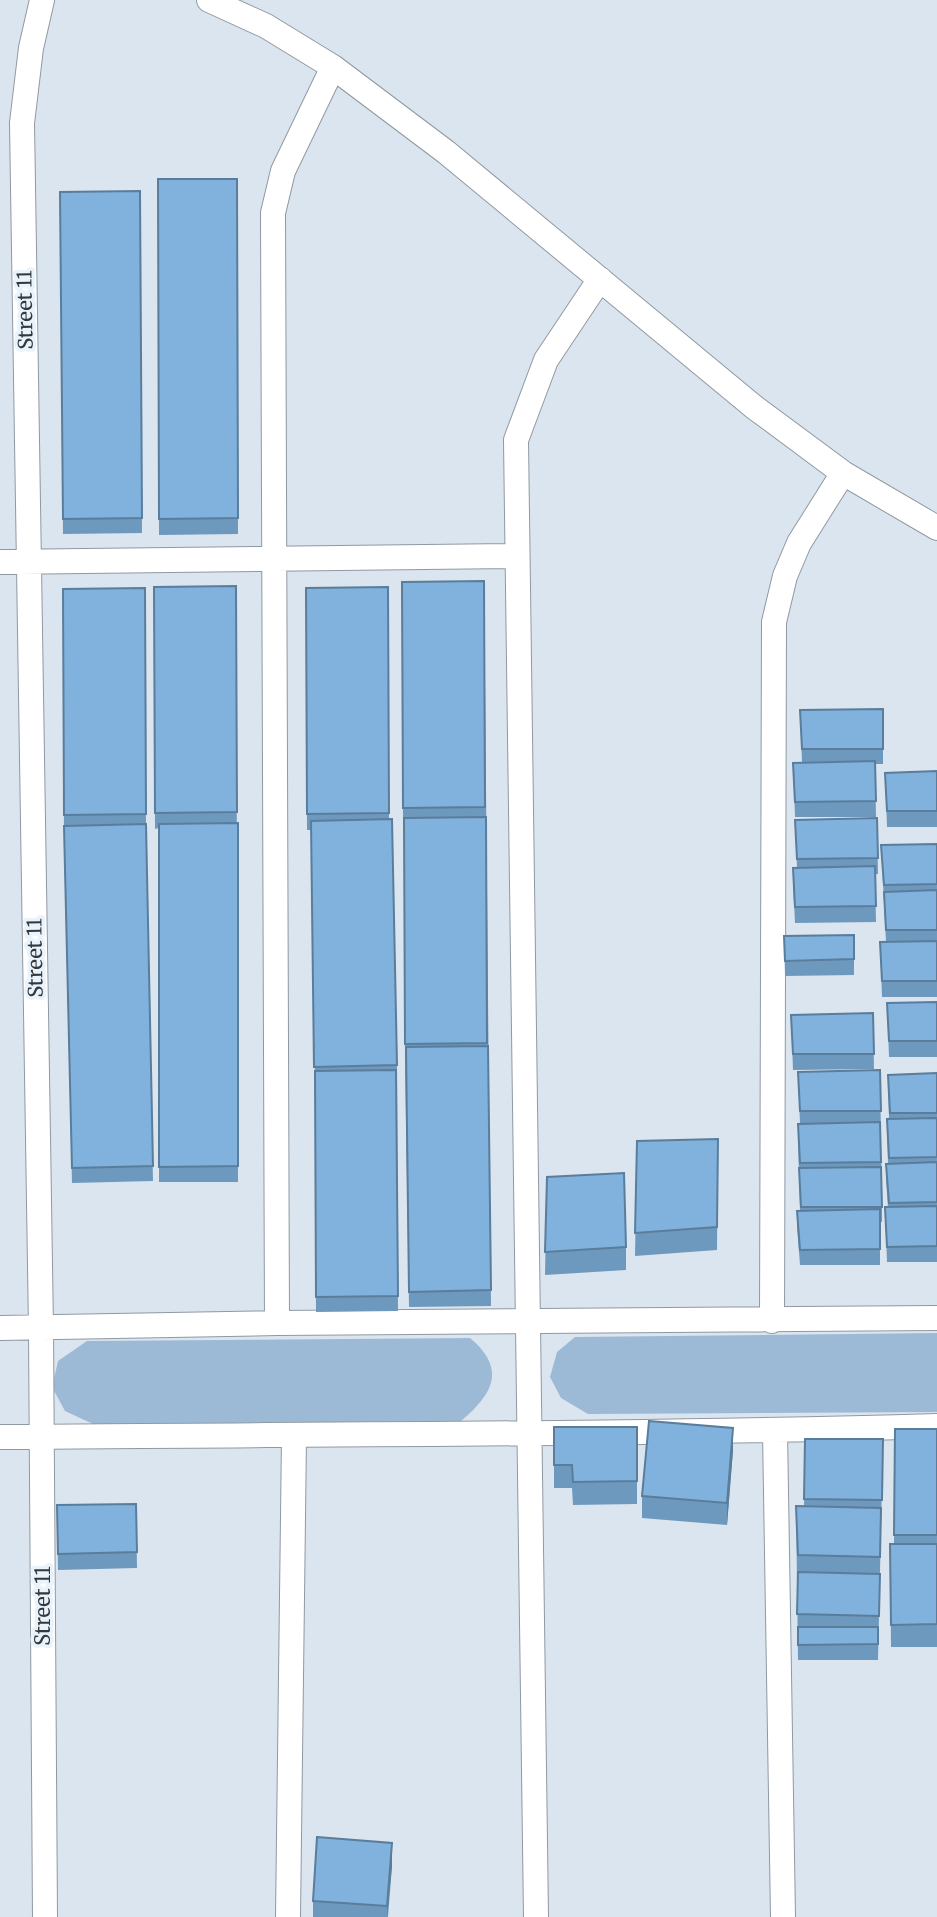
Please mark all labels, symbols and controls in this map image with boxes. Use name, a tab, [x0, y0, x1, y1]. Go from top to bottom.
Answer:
street label: Street 11	[11, 270, 38, 350]
street label: Street 11	[21, 918, 48, 998]
street label: Street 11	[30, 1566, 55, 1646]

